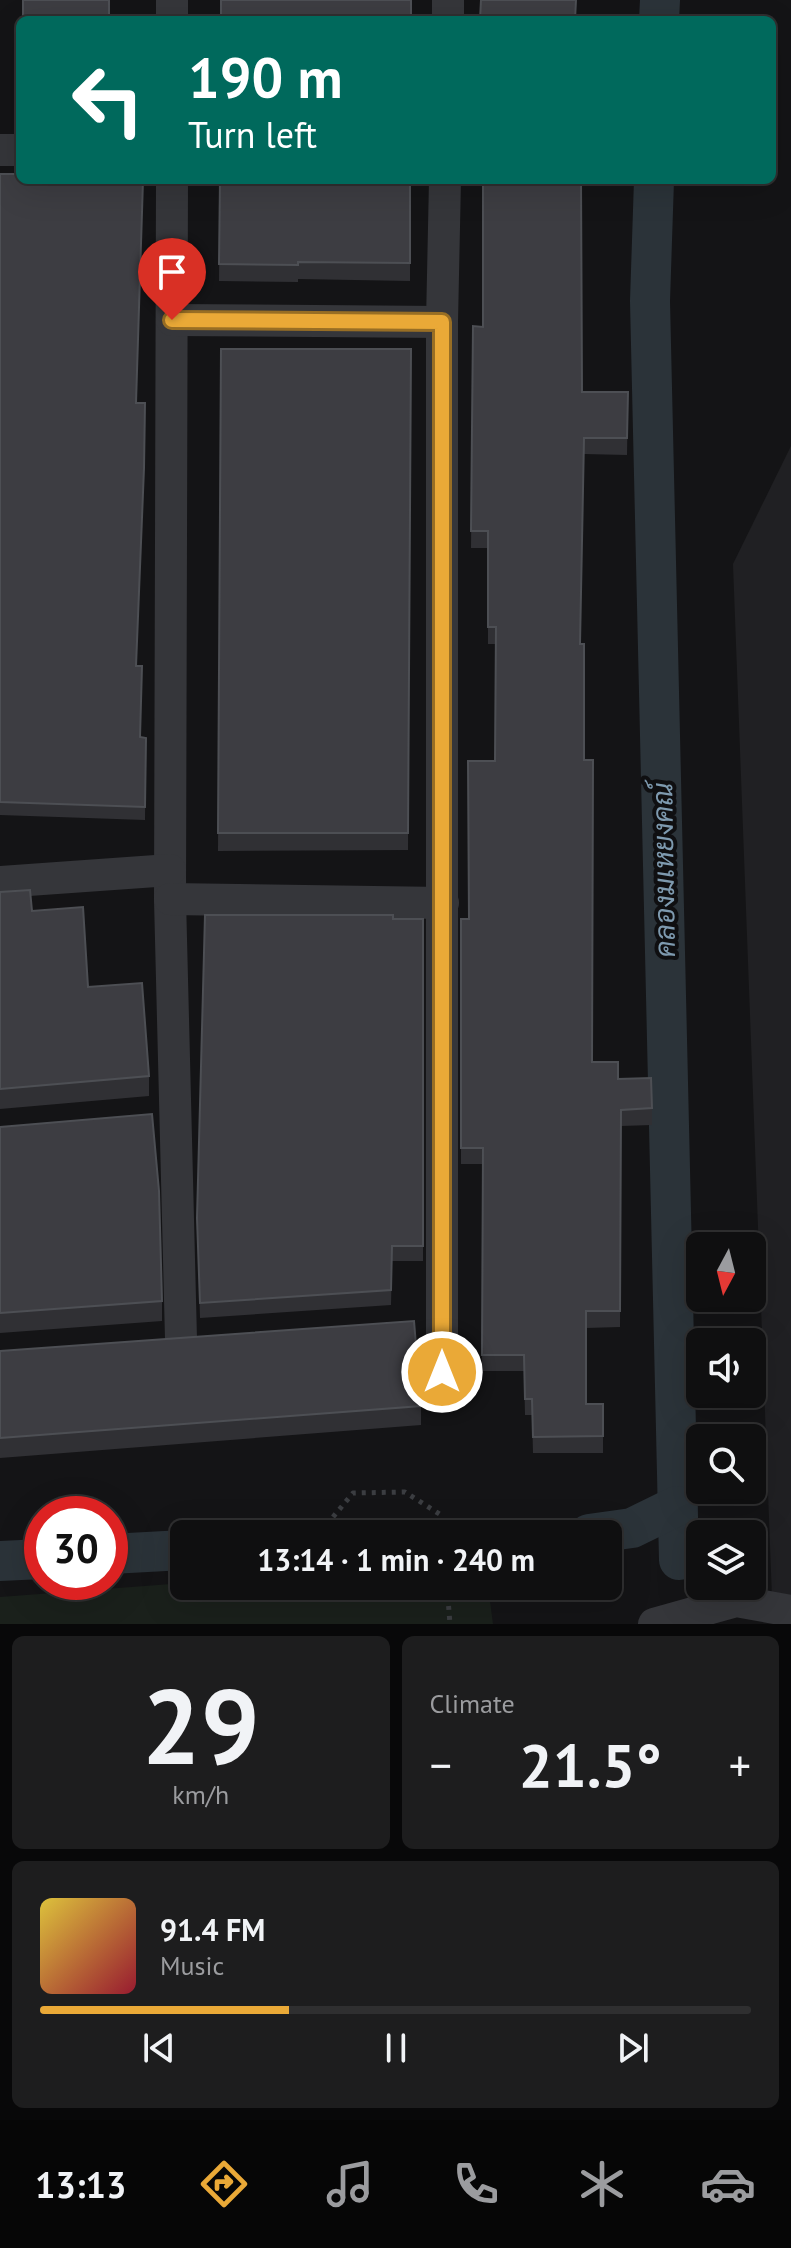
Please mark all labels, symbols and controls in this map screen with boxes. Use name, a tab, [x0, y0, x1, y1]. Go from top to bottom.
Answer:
text: 190 m	[188, 41, 343, 113]
icon: left	[56, 48, 160, 152]
text: Turn left	[188, 111, 317, 158]
pin	[138, 238, 206, 320]
icon: arrive	[150, 250, 194, 294]
water label: คลองมเหยงคณ์	[643, 778, 683, 958]
north arrow	[686, 1232, 766, 1312]
map controls	[686, 1232, 766, 1600]
button: sound	[686, 1328, 766, 1408]
position arrow	[400, 1330, 484, 1414]
button: search	[686, 1424, 766, 1504]
speed limit sign: 30	[24, 1496, 128, 1600]
button: layers	[686, 1520, 766, 1600]
text: 13:14 · 1 min · 240 m	[257, 1540, 535, 1579]
text: 29	[142, 1658, 260, 1793]
text: Climate	[430, 1687, 515, 1720]
text: 21.5°	[519, 1726, 662, 1804]
text: −	[430, 1736, 452, 1793]
text: +	[729, 1736, 751, 1793]
text: km/h	[172, 1778, 229, 1811]
text: 91.4 FM	[160, 1910, 265, 1949]
text: Music	[160, 1949, 224, 1982]
icon: previous	[137, 2026, 181, 2070]
icon: pause	[374, 2026, 418, 2070]
icon: next	[611, 2026, 655, 2070]
icon: directions	[196, 2156, 252, 2212]
icon: music	[322, 2156, 378, 2212]
icon: phone	[448, 2156, 504, 2212]
icon: climate	[574, 2156, 630, 2212]
icon: car	[700, 2156, 756, 2212]
text: 13:13	[35, 2161, 126, 2208]

